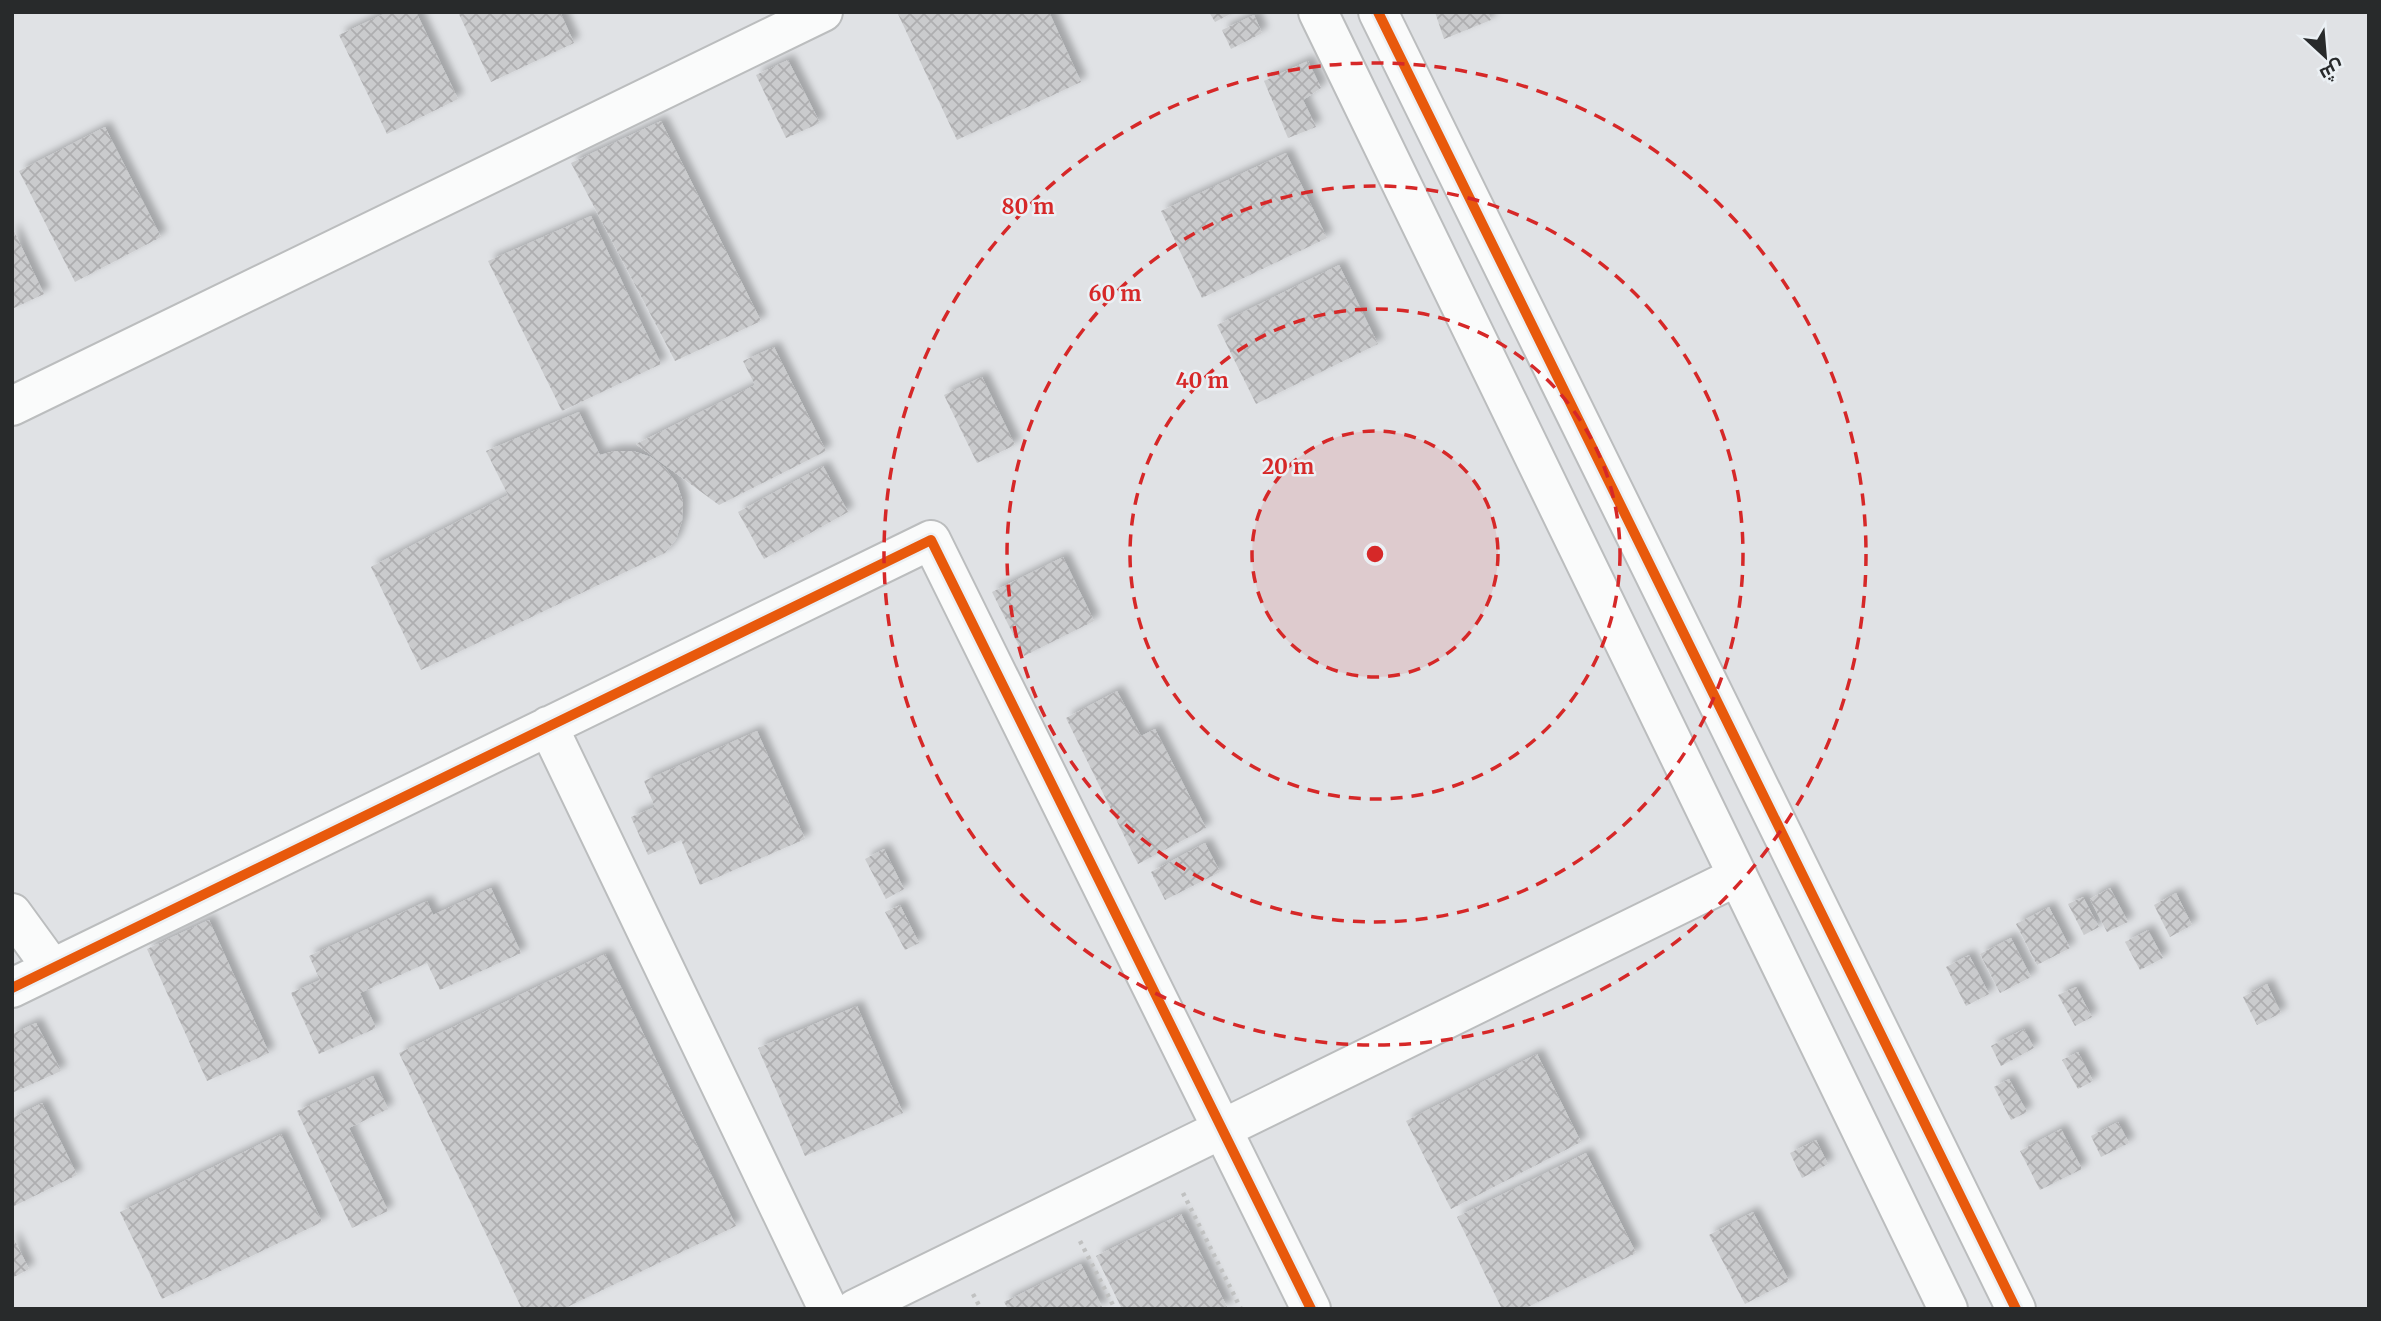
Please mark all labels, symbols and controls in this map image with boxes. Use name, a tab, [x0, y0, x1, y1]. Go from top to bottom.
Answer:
north arrow	[2290, 21, 2360, 91]
text: ش	[2316, 55, 2349, 87]
text: 80 m	[1002, 193, 1054, 220]
text: 60 m	[1089, 280, 1141, 307]
text: 40 m	[1175, 367, 1229, 394]
text: 20 m	[1262, 453, 1314, 480]
centre of rings	[1363, 542, 1387, 566]

